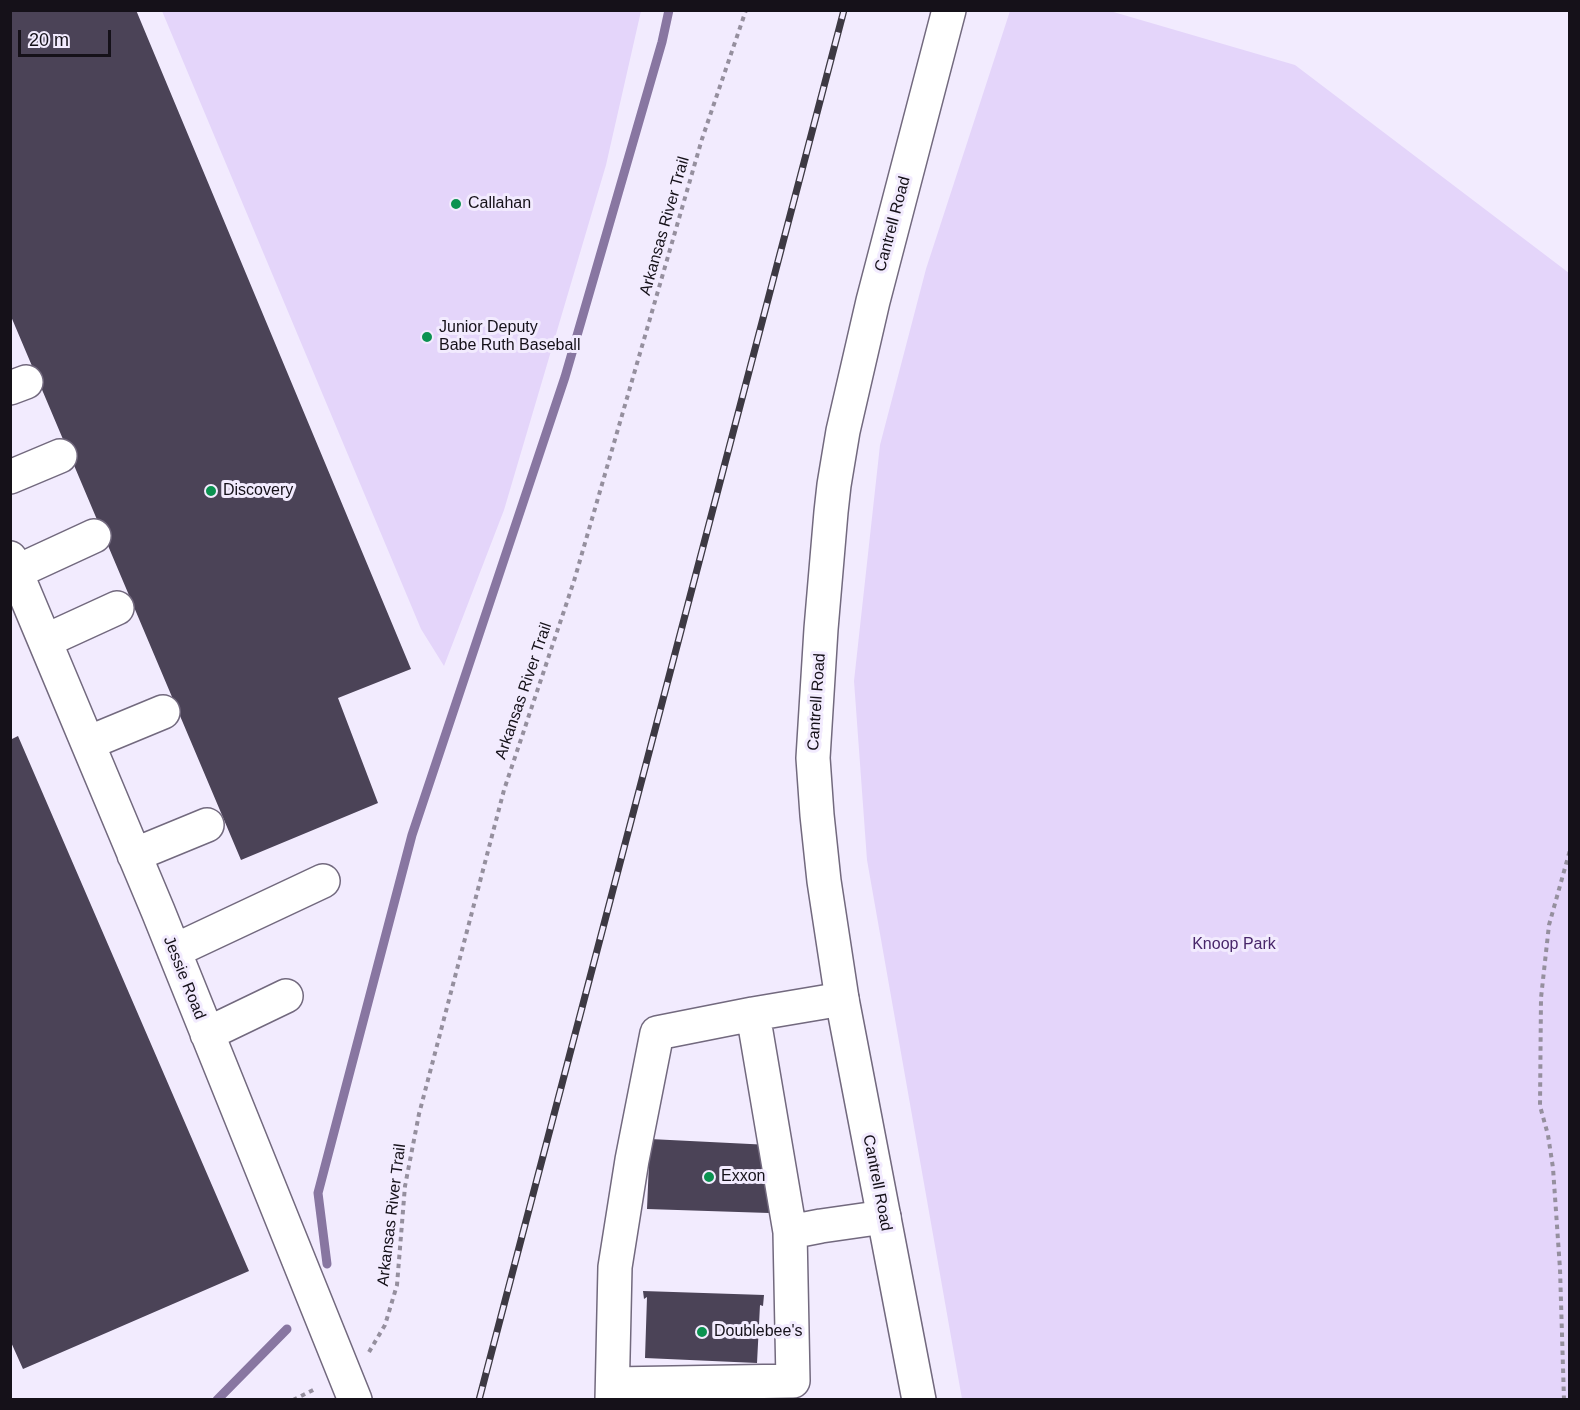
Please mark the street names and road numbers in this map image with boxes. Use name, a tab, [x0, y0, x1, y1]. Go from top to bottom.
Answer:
street label: Arkansas River Trail	[636, 154, 694, 298]
street label: Cantrell Road	[871, 174, 915, 274]
street label: Arkansas River Trail	[492, 620, 556, 762]
street label: Cantrell Road	[804, 653, 830, 751]
street label: Jessie Road	[159, 934, 209, 1022]
street label: Cantrell Road	[858, 1133, 896, 1233]
street label: Arkansas River Trail	[374, 1143, 410, 1287]

